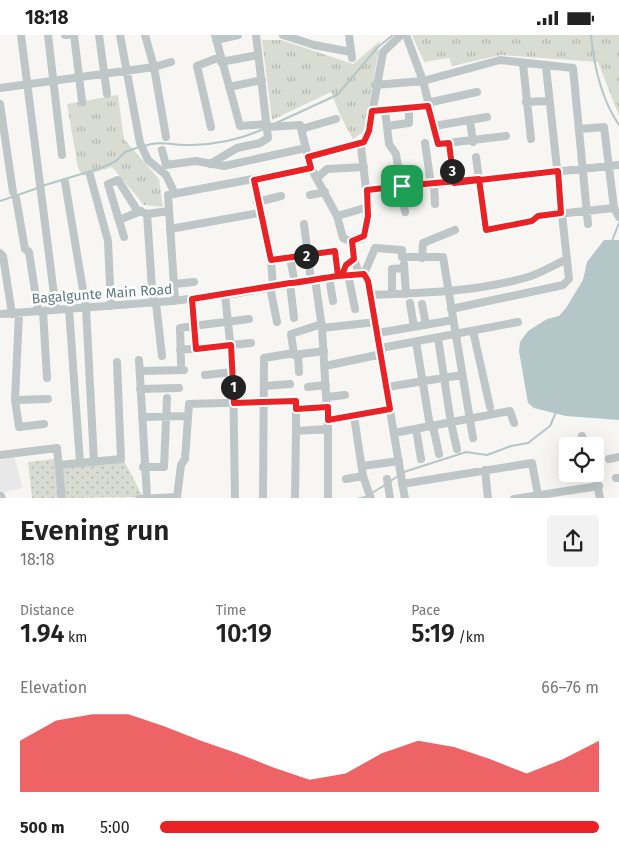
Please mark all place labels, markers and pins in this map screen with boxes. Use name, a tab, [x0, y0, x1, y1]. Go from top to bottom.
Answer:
pin: 3	[440, 159, 464, 183]
pin	[381, 165, 423, 207]
pin: 2	[294, 243, 318, 269]
pin: 1	[220, 375, 246, 399]

